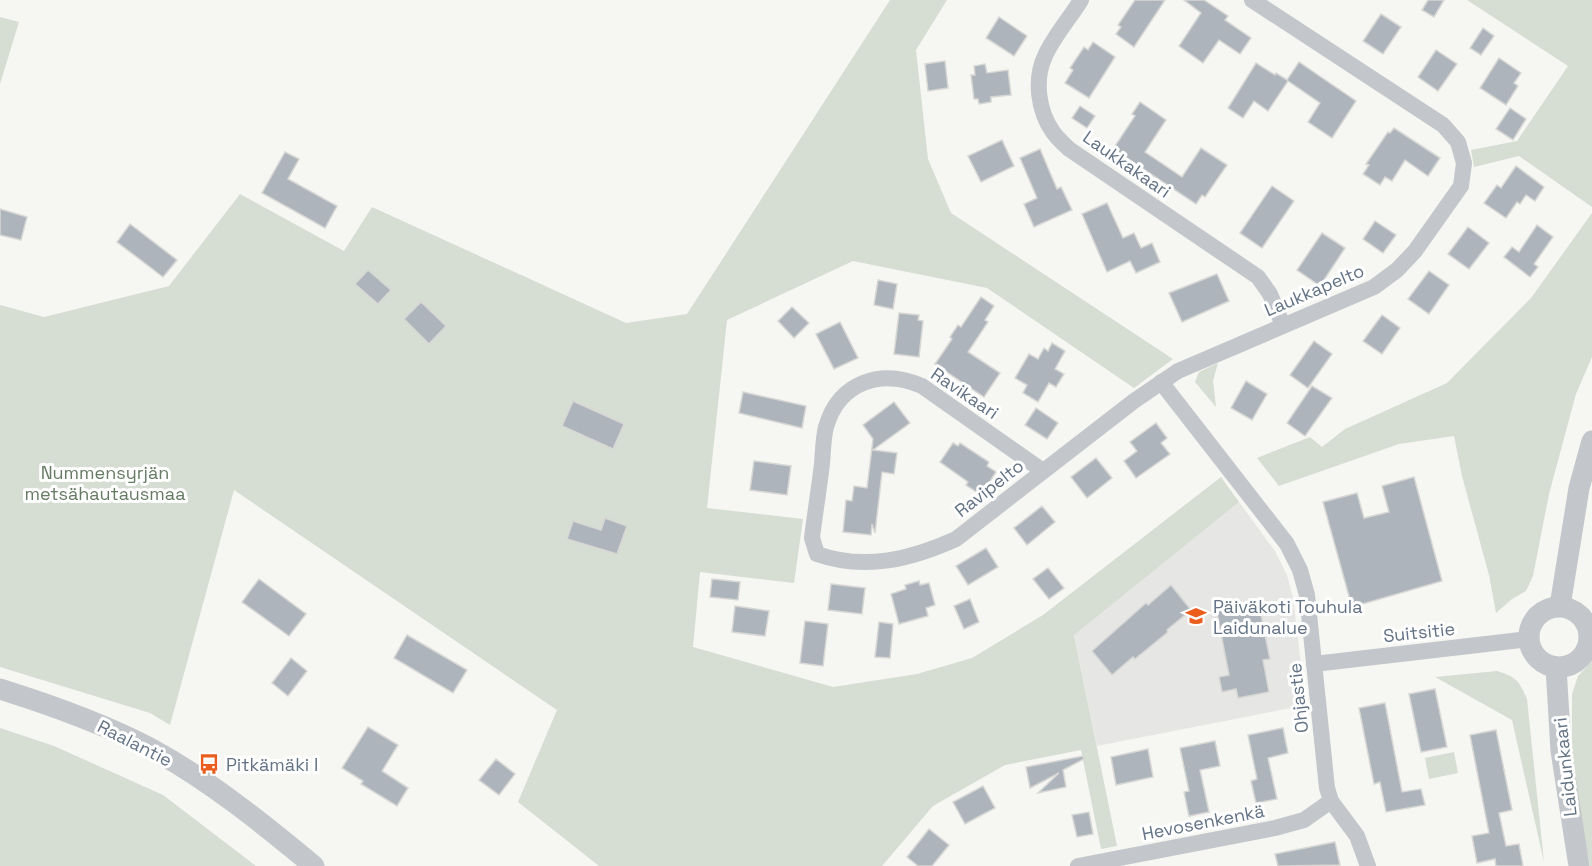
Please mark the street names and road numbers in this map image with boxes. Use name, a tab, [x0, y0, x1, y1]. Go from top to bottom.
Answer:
street label: Laukkakaari	[1079, 125, 1175, 203]
street label: Laukkapelto	[1261, 259, 1367, 321]
street label: Ravikaari	[927, 362, 1003, 424]
street label: Ravipelto	[950, 454, 1028, 522]
street label: Suitsitie	[1382, 617, 1456, 647]
street label: Ohjastie	[1283, 662, 1313, 734]
street label: Raalantie	[94, 714, 176, 772]
street label: Laidunkaari	[1548, 716, 1582, 818]
street label: Hevosenkenkä	[1140, 799, 1266, 845]

